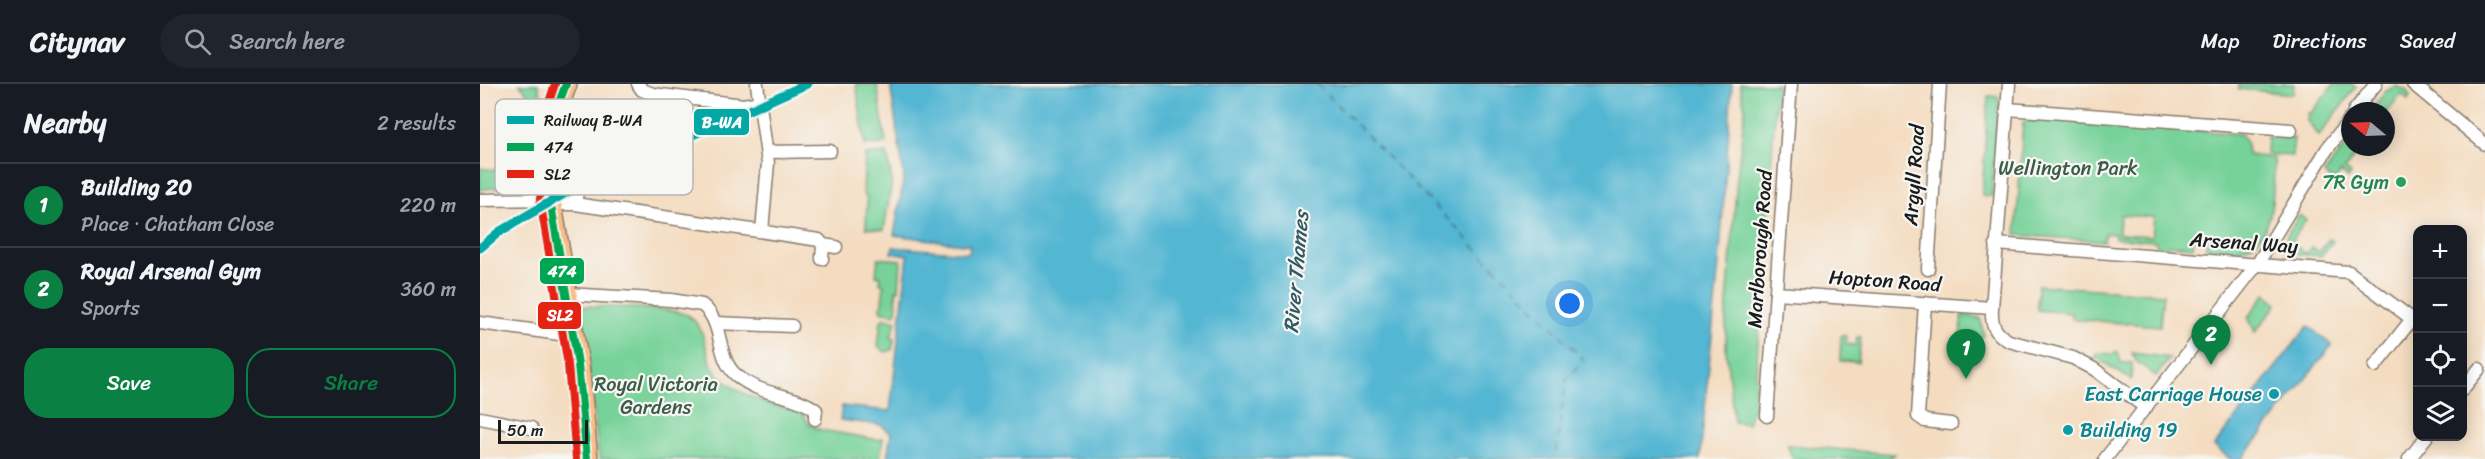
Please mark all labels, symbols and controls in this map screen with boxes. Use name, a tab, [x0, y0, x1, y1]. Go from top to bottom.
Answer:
search box	[160, 14, 580, 68]
text: Citynav	[30, 17, 124, 66]
text: Search here	[229, 22, 345, 61]
text: Map	[2201, 22, 2239, 60]
text: Directions	[2272, 22, 2367, 60]
text: Saved	[2400, 22, 2455, 60]
icon: search	[181, 25, 214, 58]
legend	[495, 99, 693, 195]
text: Nearby	[24, 100, 106, 146]
north arrow	[2341, 102, 2395, 156]
text: 2 results	[377, 106, 456, 141]
text: Railway B-WA	[544, 106, 643, 135]
line badge: B-WA	[693, 108, 750, 136]
text: B-WA	[702, 108, 742, 137]
street label: Argyll Road	[1893, 122, 1935, 228]
text: 474	[544, 133, 573, 162]
park label: Wellington Park	[1998, 151, 2138, 186]
text: SL2	[544, 160, 571, 189]
place label: 7R Gym	[2322, 165, 2389, 200]
street label: Marlborough Road	[1737, 167, 1783, 329]
text: Building 20	[81, 168, 192, 207]
marker: 7R Gym	[2394, 175, 2408, 189]
text: 1	[39, 188, 48, 223]
text: 220 m	[400, 188, 456, 223]
text: Place · Chatham Close	[81, 207, 274, 242]
water label: River Thames	[1272, 207, 1320, 335]
street label: Arsenal Way	[2188, 222, 2300, 264]
map controls	[2413, 225, 2467, 441]
button: +	[2413, 225, 2467, 279]
text: Royal Arsenal Gym	[81, 252, 261, 291]
line badge: 474	[539, 257, 585, 285]
text: 474	[546, 257, 577, 286]
street label: Hopton Road	[1828, 260, 1944, 302]
text: 2	[38, 272, 49, 307]
text: 360 m	[400, 272, 456, 307]
button: −	[2413, 279, 2467, 333]
your location	[1555, 289, 1584, 318]
text: Sports	[81, 291, 140, 326]
line badge: SL2	[537, 301, 582, 330]
text: SL2	[546, 301, 574, 330]
pin: 2	[2192, 316, 2230, 365]
pin: 1	[1946, 330, 1986, 379]
button: locate	[2413, 333, 2467, 387]
button: Save	[24, 348, 234, 418]
button: Share	[246, 348, 456, 418]
park label: Royal Victoria Gardens	[594, 367, 718, 425]
place label: East Carriage House	[2084, 377, 2262, 412]
marker: East Carriage House	[2267, 387, 2281, 401]
button: layers	[2413, 387, 2467, 441]
place label: Building 19	[2080, 413, 2178, 448]
text: 50 m	[507, 416, 543, 445]
scale bar	[498, 417, 588, 444]
marker: Building 19	[2061, 423, 2075, 437]

